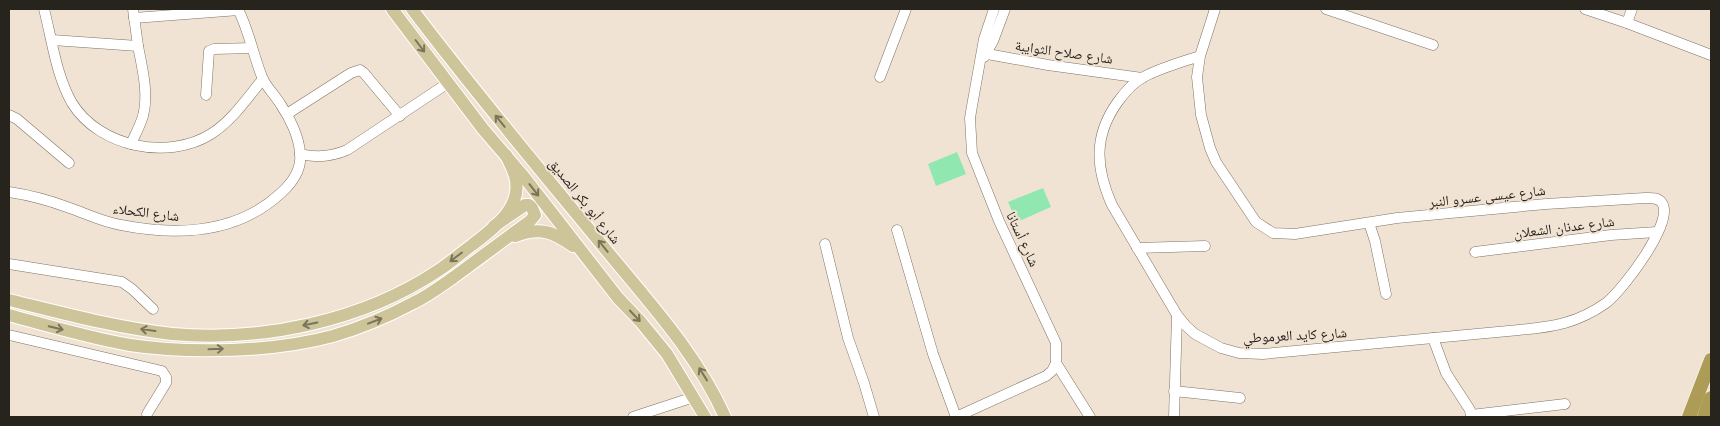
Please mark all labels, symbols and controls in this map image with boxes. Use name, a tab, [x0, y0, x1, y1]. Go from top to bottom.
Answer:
street label: شارع صلاح الثوايبة	[1014, 36, 1114, 69]
one-way arrow	[415, 39, 425, 53]
one-way arrow	[494, 114, 505, 127]
street label: شارع أبو بكر الصديق	[544, 155, 625, 248]
street label: شارع عيسى عسرو النبر	[1427, 181, 1546, 212]
one-way arrow	[528, 183, 539, 196]
street label: شارع الكحلاء	[112, 199, 180, 226]
street label: شارع أستانا	[1002, 209, 1044, 270]
street label: شارع عدنان الشعلان	[1513, 212, 1616, 243]
one-way arrow	[597, 240, 608, 253]
one-way arrow	[449, 252, 463, 262]
one-way arrow	[629, 310, 641, 322]
one-way arrow	[367, 316, 382, 325]
one-way arrow	[302, 320, 318, 329]
one-way arrow	[47, 323, 63, 333]
street label: شارع كايد العرموطي	[1242, 323, 1348, 349]
one-way arrow	[141, 325, 157, 335]
one-way arrow	[208, 345, 224, 354]
one-way arrow	[697, 367, 708, 381]

